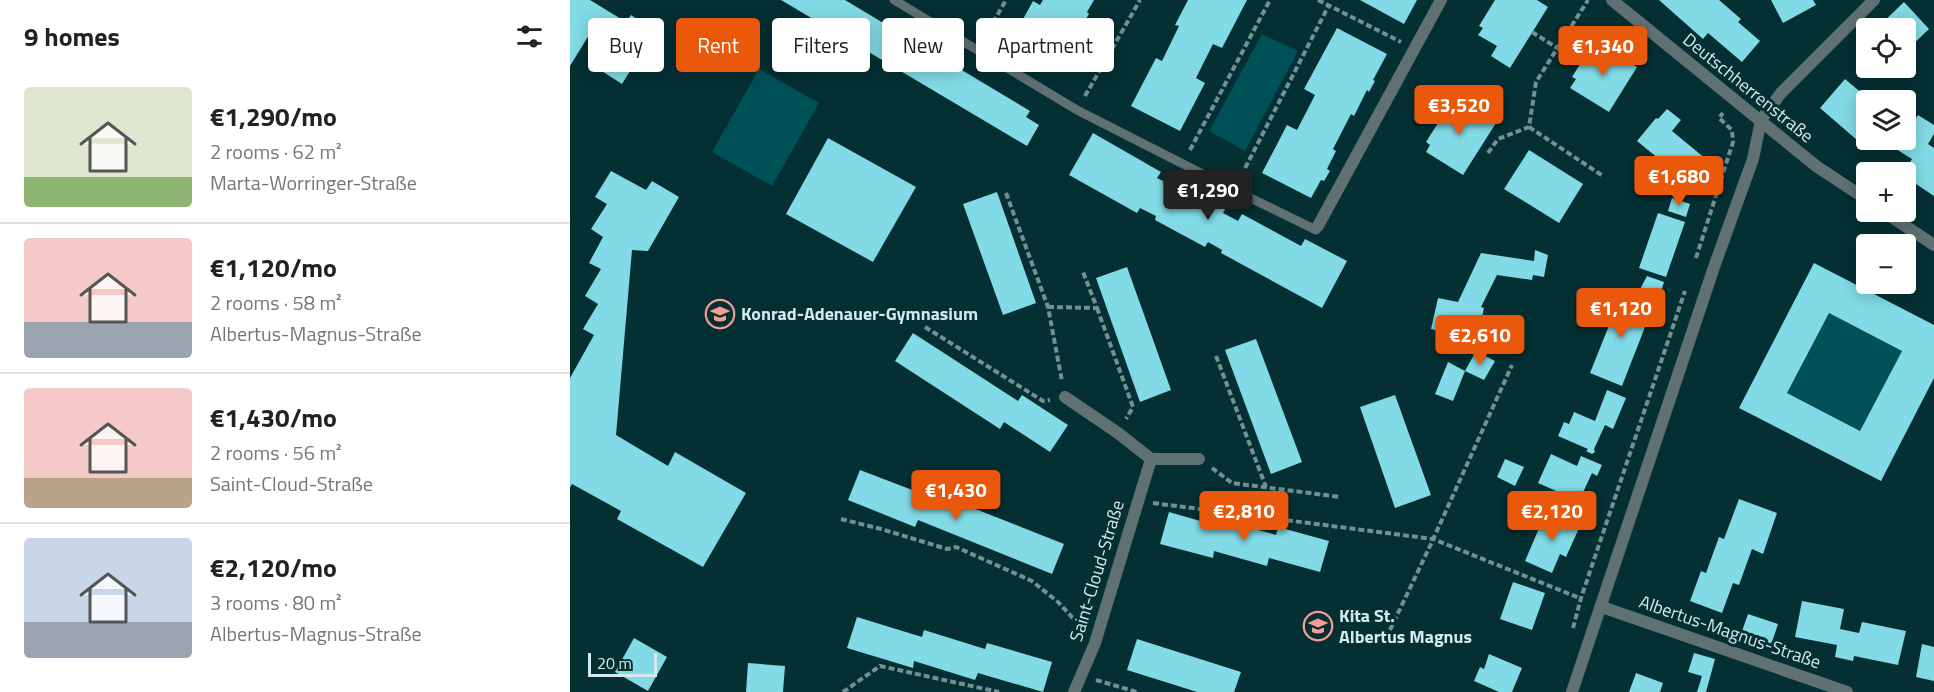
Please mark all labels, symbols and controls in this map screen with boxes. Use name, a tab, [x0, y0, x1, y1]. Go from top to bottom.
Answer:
text: 9 homes	[24, 17, 120, 56]
chip: Buy	[588, 18, 664, 72]
chip: Rent	[676, 18, 760, 72]
chip: Filters	[772, 18, 870, 72]
chip: New	[882, 18, 964, 72]
chip: Apartment	[976, 18, 1114, 72]
map controls	[1856, 18, 1916, 294]
button: locate	[1856, 18, 1916, 78]
icon: filters	[513, 20, 546, 53]
pin: €1,340	[1554, 26, 1652, 77]
street label: Deutschherrenstraße	[1677, 26, 1820, 149]
text: €1,340	[1572, 30, 1634, 61]
pin: €3,520	[1410, 85, 1508, 136]
text: €3,520	[1428, 89, 1490, 120]
button: layers	[1856, 90, 1916, 150]
text: €1,290/mo	[210, 97, 337, 136]
icon: home	[72, 111, 144, 183]
text: 2 rooms · 62 m²	[210, 136, 342, 167]
pin: €1,680	[1630, 156, 1728, 207]
text: €1,680	[1648, 160, 1710, 191]
button: +	[1856, 162, 1916, 222]
text: Marta-Worringer-Straße	[210, 167, 417, 198]
pin: €1,290	[1159, 170, 1257, 221]
text: €1,290	[1177, 174, 1239, 205]
button: −	[1856, 234, 1916, 294]
text: €1,120/mo	[210, 248, 337, 287]
icon: home	[72, 262, 144, 334]
text: 2 rooms · 58 m²	[210, 287, 342, 318]
pin: €1,120	[1572, 288, 1670, 339]
text: €1,120	[1590, 292, 1652, 323]
school or university icon: Konrad-Adenauer-Gymnasium	[704, 298, 736, 330]
place label: Konrad-Adenauer-Gymnasium	[741, 300, 978, 327]
pin: €2,610	[1431, 315, 1529, 366]
text: Albertus-Magnus-Straße	[210, 318, 422, 349]
text: €2,610	[1449, 319, 1511, 350]
text: €1,430/mo	[210, 398, 337, 437]
icon: home	[72, 412, 144, 484]
text: 2 rooms · 56 m²	[210, 437, 342, 468]
text: Saint-Cloud-Straße	[210, 468, 373, 499]
pin: €1,430	[907, 470, 1005, 521]
text: €1,430	[925, 474, 987, 505]
pin: €2,810	[1195, 491, 1293, 542]
pin: €2,120	[1503, 491, 1601, 542]
text: €2,810	[1213, 495, 1275, 526]
text: €2,120	[1521, 495, 1583, 526]
street label: Saint-Cloud-Straße	[1062, 497, 1131, 645]
text: €2,120/mo	[210, 548, 337, 587]
icon: home	[72, 562, 144, 634]
text: 3 rooms · 80 m²	[210, 587, 342, 618]
street label: Albertus-Magnus-Straße	[1636, 588, 1825, 675]
place label: Kita St. Albertus Magnus	[1339, 602, 1472, 650]
school or university icon: Kita St. Albertus Magnus	[1302, 610, 1334, 642]
text: Albertus-Magnus-Straße	[210, 618, 422, 649]
scale bar	[588, 650, 657, 678]
text: 20 m	[597, 651, 632, 675]

